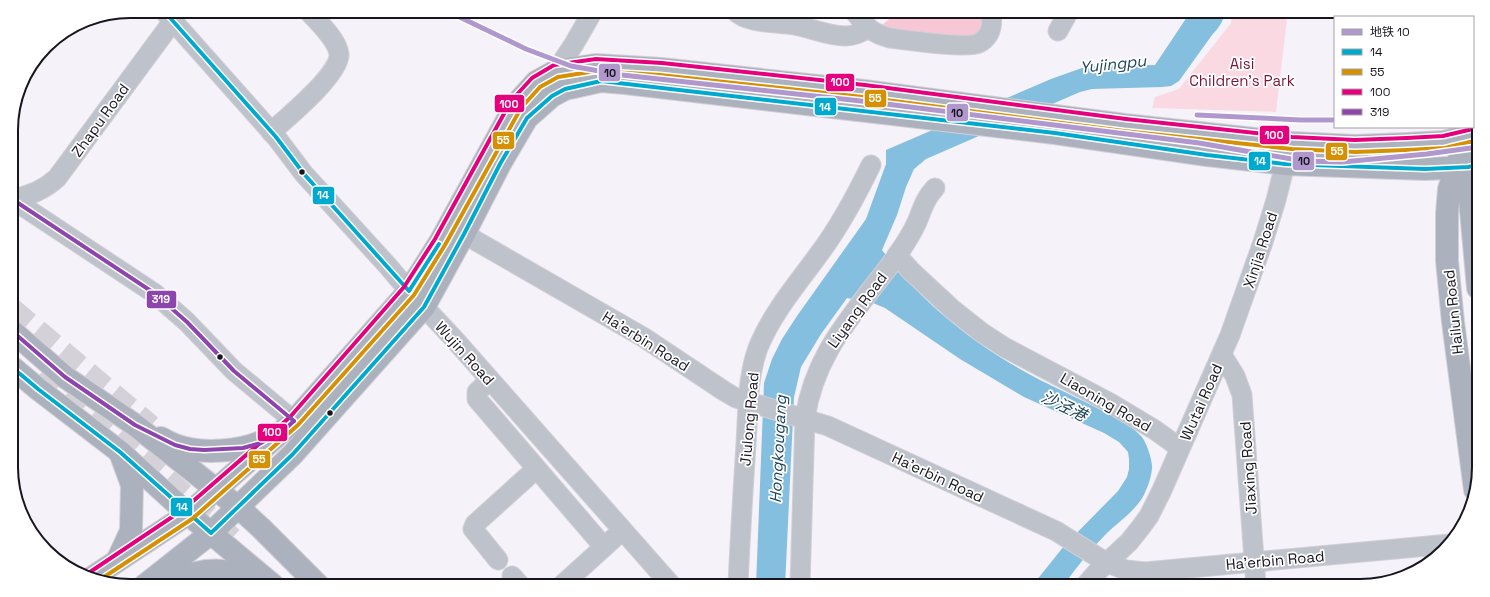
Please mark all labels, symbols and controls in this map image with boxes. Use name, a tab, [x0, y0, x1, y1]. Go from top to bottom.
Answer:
legend	[1334, 16, 1474, 128]
text: 地铁 10	[1370, 24, 1410, 40]
text: 14	[1370, 44, 1383, 60]
water label: Yujingpu	[1079, 50, 1148, 78]
park label: Aisi Children's Park	[1189, 54, 1295, 90]
line badge: 10	[598, 63, 621, 82]
text: 55	[1370, 64, 1384, 80]
text: 10	[604, 66, 616, 80]
line badge: 100	[825, 73, 855, 92]
text: 100	[830, 75, 850, 89]
street label: Zhapu Road	[67, 80, 133, 160]
text: 100	[1370, 84, 1390, 100]
line badge: 55	[864, 89, 887, 108]
text: 55	[868, 91, 882, 105]
line badge: 100	[494, 94, 525, 113]
text: 100	[499, 97, 519, 111]
line badge: 14	[814, 97, 837, 116]
text: 14	[819, 100, 831, 114]
line badge: 10	[946, 103, 969, 122]
text: 319	[1370, 104, 1389, 120]
text: 10	[951, 106, 963, 120]
line badge: 100	[1259, 125, 1290, 145]
text: 100	[1264, 128, 1284, 142]
line badge: 55	[492, 131, 515, 150]
text: 55	[496, 133, 510, 147]
line badge: 55	[1325, 142, 1348, 161]
text: 55	[1330, 144, 1344, 158]
line badge: 14	[1248, 151, 1271, 171]
line badge: 10	[1292, 151, 1315, 171]
text: 14	[1254, 154, 1266, 168]
text: 10	[1298, 154, 1310, 168]
unlabelled marker	[297, 167, 307, 177]
line badge: 14	[312, 186, 335, 205]
text: 14	[317, 188, 329, 202]
street label: Xinjia Road	[1239, 209, 1281, 291]
street label: Liyang Road	[823, 268, 891, 352]
street label: Hailun Road	[1439, 269, 1467, 355]
line badge: 319	[146, 290, 177, 309]
text: 319	[152, 292, 170, 306]
street label: Ha'erbin Road	[599, 307, 693, 375]
street label: Wujin Road	[431, 317, 499, 389]
unlabelled marker	[215, 352, 225, 362]
street label: Wutai Road	[1176, 361, 1226, 443]
street label: Liaoning Road	[1057, 368, 1155, 436]
street label: Jiulong Road	[735, 371, 763, 467]
water label: 沙泾港	[1038, 386, 1092, 427]
water label: Hongkougang	[765, 394, 791, 503]
unlabelled marker	[325, 408, 335, 418]
street label: Jiaxing Road	[1235, 421, 1261, 515]
line badge: 100	[257, 423, 288, 442]
text: 100	[262, 425, 282, 439]
street label: Ha'erbin Road	[889, 447, 987, 507]
line badge: 55	[248, 450, 271, 469]
text: 55	[252, 452, 266, 466]
line badge: 14	[170, 497, 193, 517]
text: 14	[176, 500, 188, 514]
street label: Ha'erbin Road	[1225, 546, 1325, 574]

